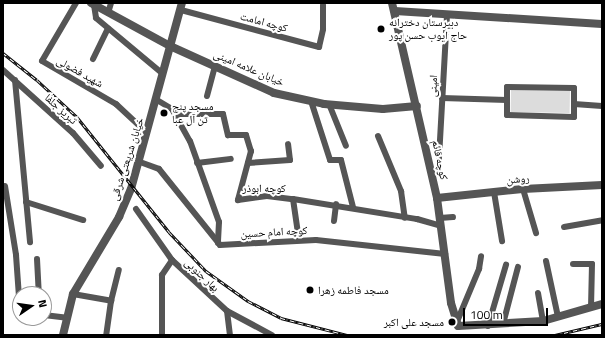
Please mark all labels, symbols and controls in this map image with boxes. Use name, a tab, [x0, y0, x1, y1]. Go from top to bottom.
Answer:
street label: کوچه امامت	[239, 9, 289, 35]
place label: دبیرستان دخترانه حاج ایوب حسن پور	[389, 16, 467, 42]
marker: دبیرستان دخترانه حاج ایوب حسن پور	[376, 24, 386, 34]
street label: خیابان علامه امینی	[212, 47, 286, 89]
street label: شهید فضولی	[54, 54, 106, 90]
street label: امینی	[426, 74, 440, 98]
street label: تبریز جلفا	[42, 91, 80, 127]
place label: مسجد پنج تن آل عبا	[172, 100, 214, 126]
marker: مسجد پنج تن آل عبا	[159, 108, 169, 118]
street label: خیابان شریعتی شرقی	[107, 116, 147, 202]
street label: کوچه قائم	[429, 139, 451, 181]
street label: روشن	[506, 171, 530, 187]
street label: کوچه ابوذر	[242, 181, 286, 195]
street label: کوچه امام حسین	[240, 224, 308, 240]
street label: بهار جنوبی	[182, 256, 222, 294]
place label: مسجد فاطمه زهرا	[318, 283, 389, 297]
marker: مسجد فاطمه زهرا	[305, 285, 315, 295]
north arrow	[12, 286, 52, 326]
text: N	[34, 298, 51, 309]
scale bar	[465, 300, 550, 326]
text: 100 m	[470, 305, 503, 324]
place label: مسجد علی اکبر	[384, 315, 444, 329]
marker: مسجد علی اکبر	[447, 317, 457, 327]

